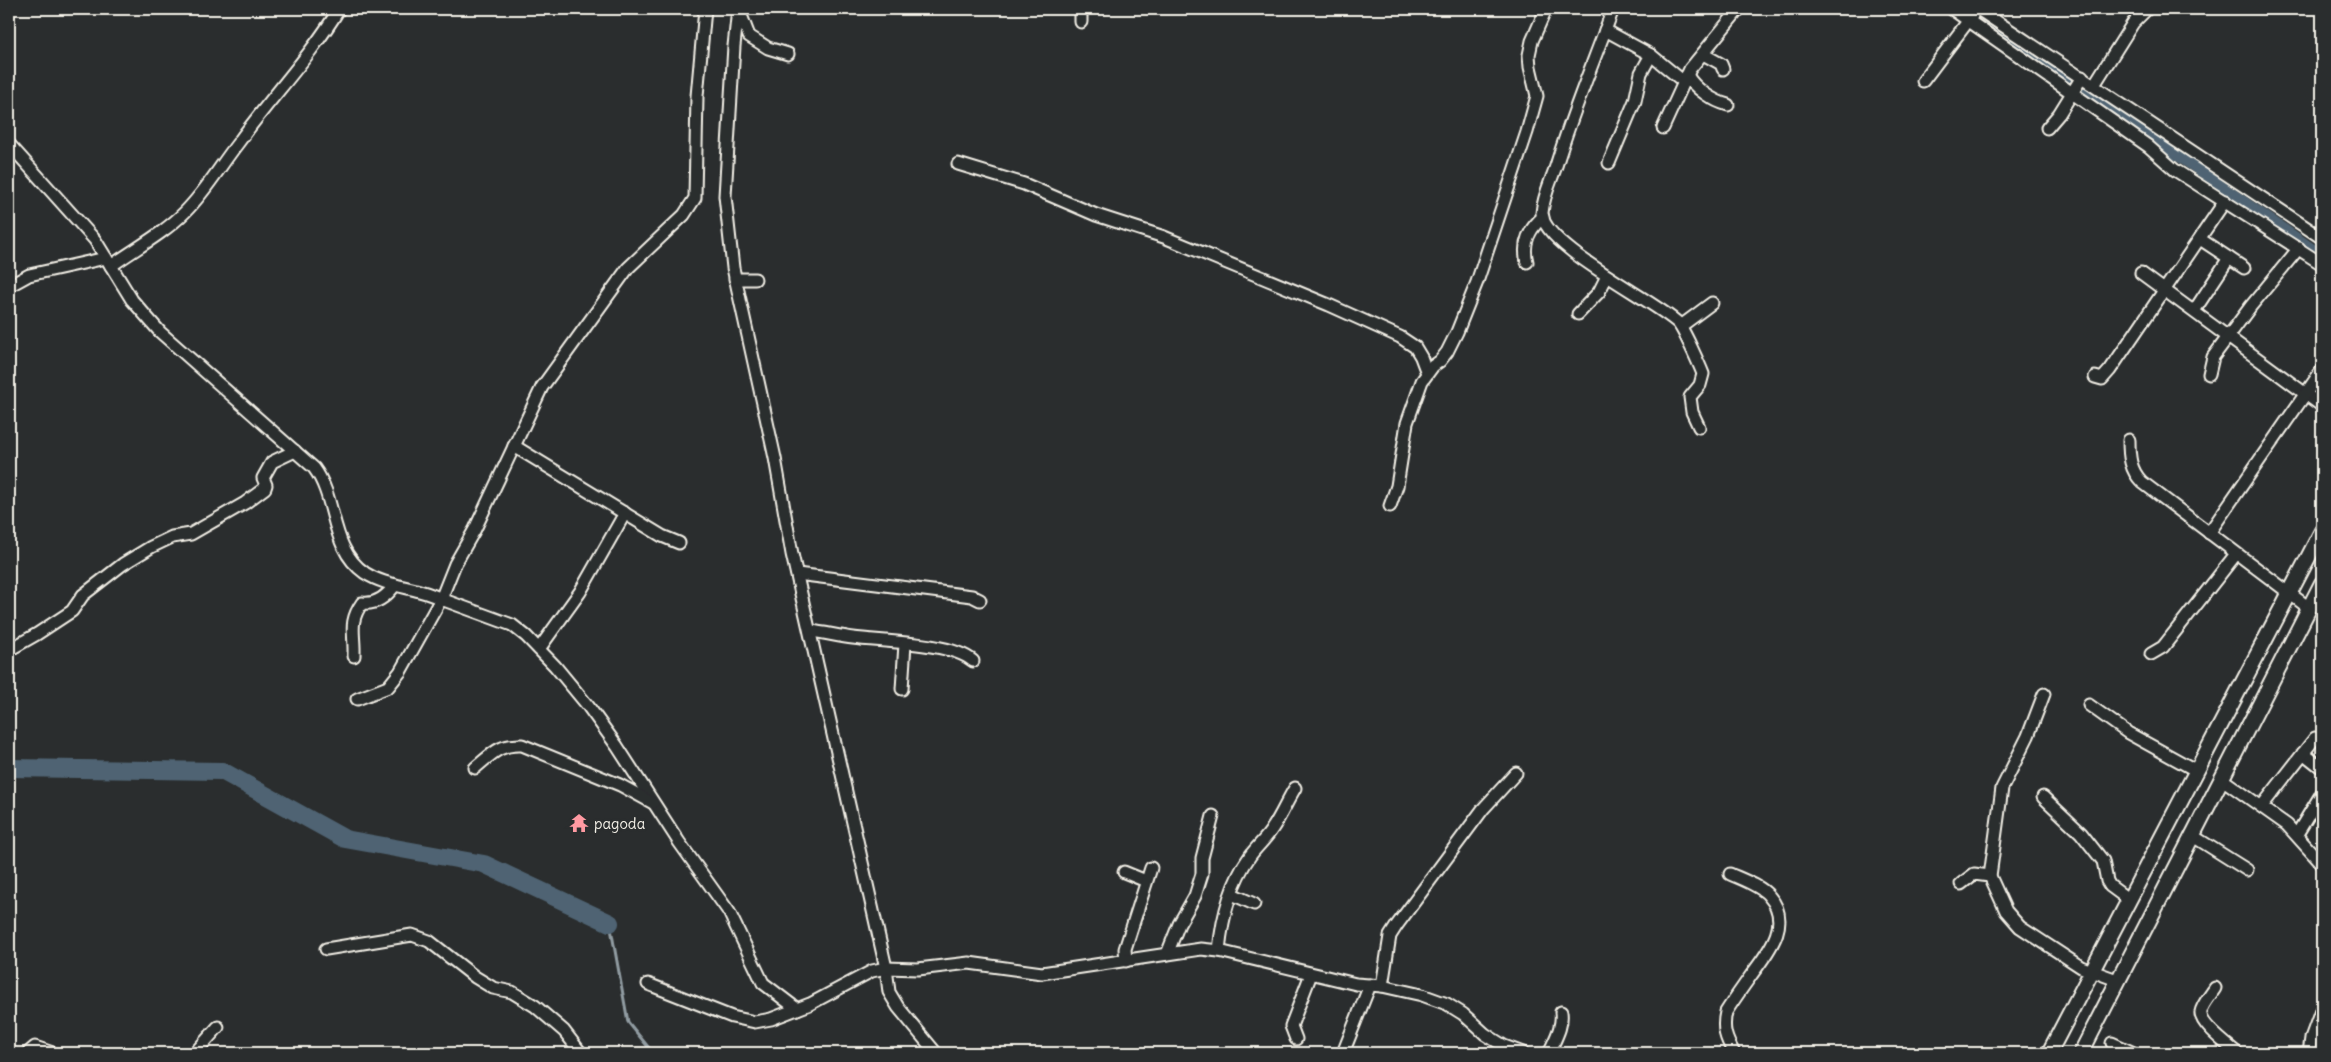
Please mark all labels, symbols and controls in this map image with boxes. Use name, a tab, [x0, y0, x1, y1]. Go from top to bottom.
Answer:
temple icon: pagoda	[568, 812, 590, 834]
place label: pagoda	[594, 814, 646, 833]

